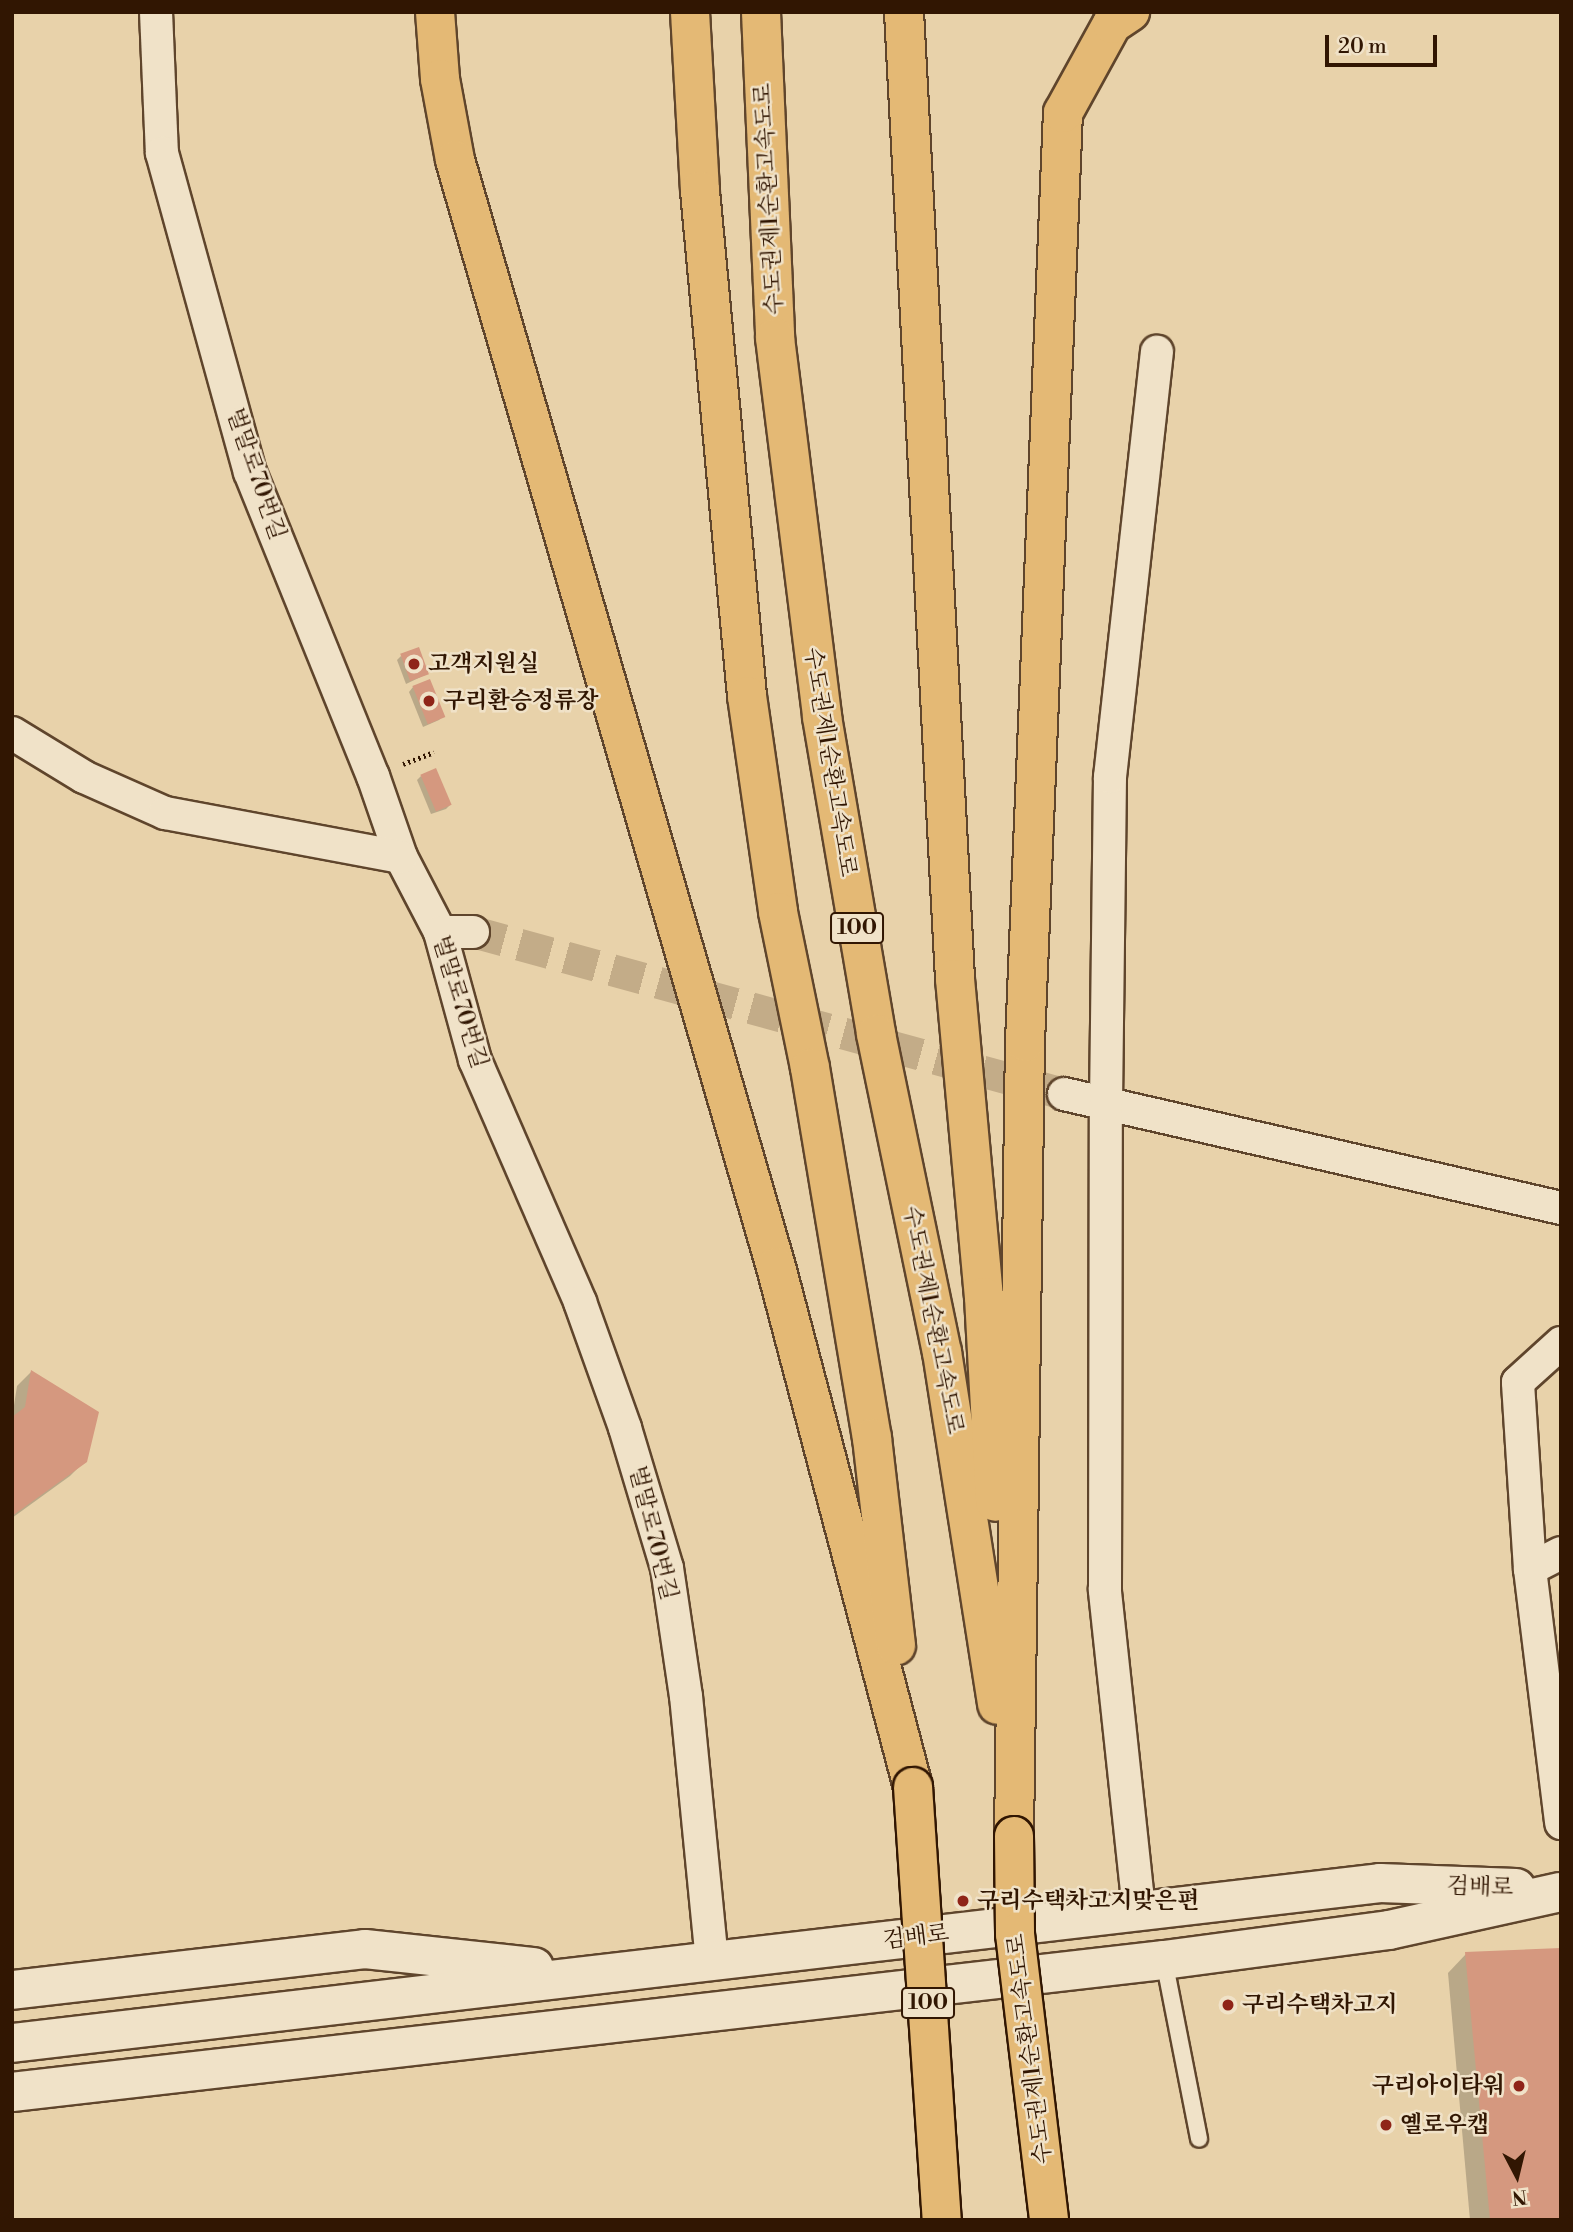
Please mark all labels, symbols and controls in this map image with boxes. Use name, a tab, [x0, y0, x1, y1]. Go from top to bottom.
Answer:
scale bar	[1328, 21, 1440, 65]
text: 20 m	[1338, 34, 1387, 60]
street label: 수도권제1순환고속도로	[749, 82, 789, 316]
street label: 벌말로70번길	[221, 405, 291, 543]
street label: 수도권제1순환고속도로	[798, 645, 862, 879]
place label: 고객지원실	[428, 650, 539, 678]
marker: 고객지원실	[406, 656, 422, 672]
place label: 구리환승정류장	[443, 687, 599, 715]
marker: 구리환승정류장	[421, 693, 437, 709]
road number: 100	[829, 911, 885, 946]
street label: 벌말로70번길	[427, 932, 493, 1072]
street label: 수도권제1순환고속도로	[897, 1203, 969, 1437]
street label: 벌말로70번길	[623, 1463, 683, 1603]
street label: 검배로	[1446, 1872, 1514, 1902]
place label: 구리수택차고지맞은편	[977, 1887, 1199, 1915]
marker: 구리수택차고지맞은편	[955, 1893, 971, 1909]
street label: 검배로	[881, 1919, 951, 1955]
street label: 수도권제1순환고속도로	[1002, 1932, 1058, 2166]
road number: 100	[900, 1986, 956, 2021]
place label: 구리수택차고지	[1242, 1991, 1398, 2019]
marker: 구리수택차고지	[1220, 1997, 1236, 2013]
place label: 구리아이타워	[1372, 2072, 1505, 2100]
marker: 구리아이타워	[1511, 2078, 1527, 2094]
place label: 옐로우캡	[1400, 2111, 1489, 2139]
marker: 옐로우캡	[1378, 2117, 1394, 2133]
north arrow	[1482, 2141, 1552, 2211]
text: N	[1511, 2184, 1528, 2210]

